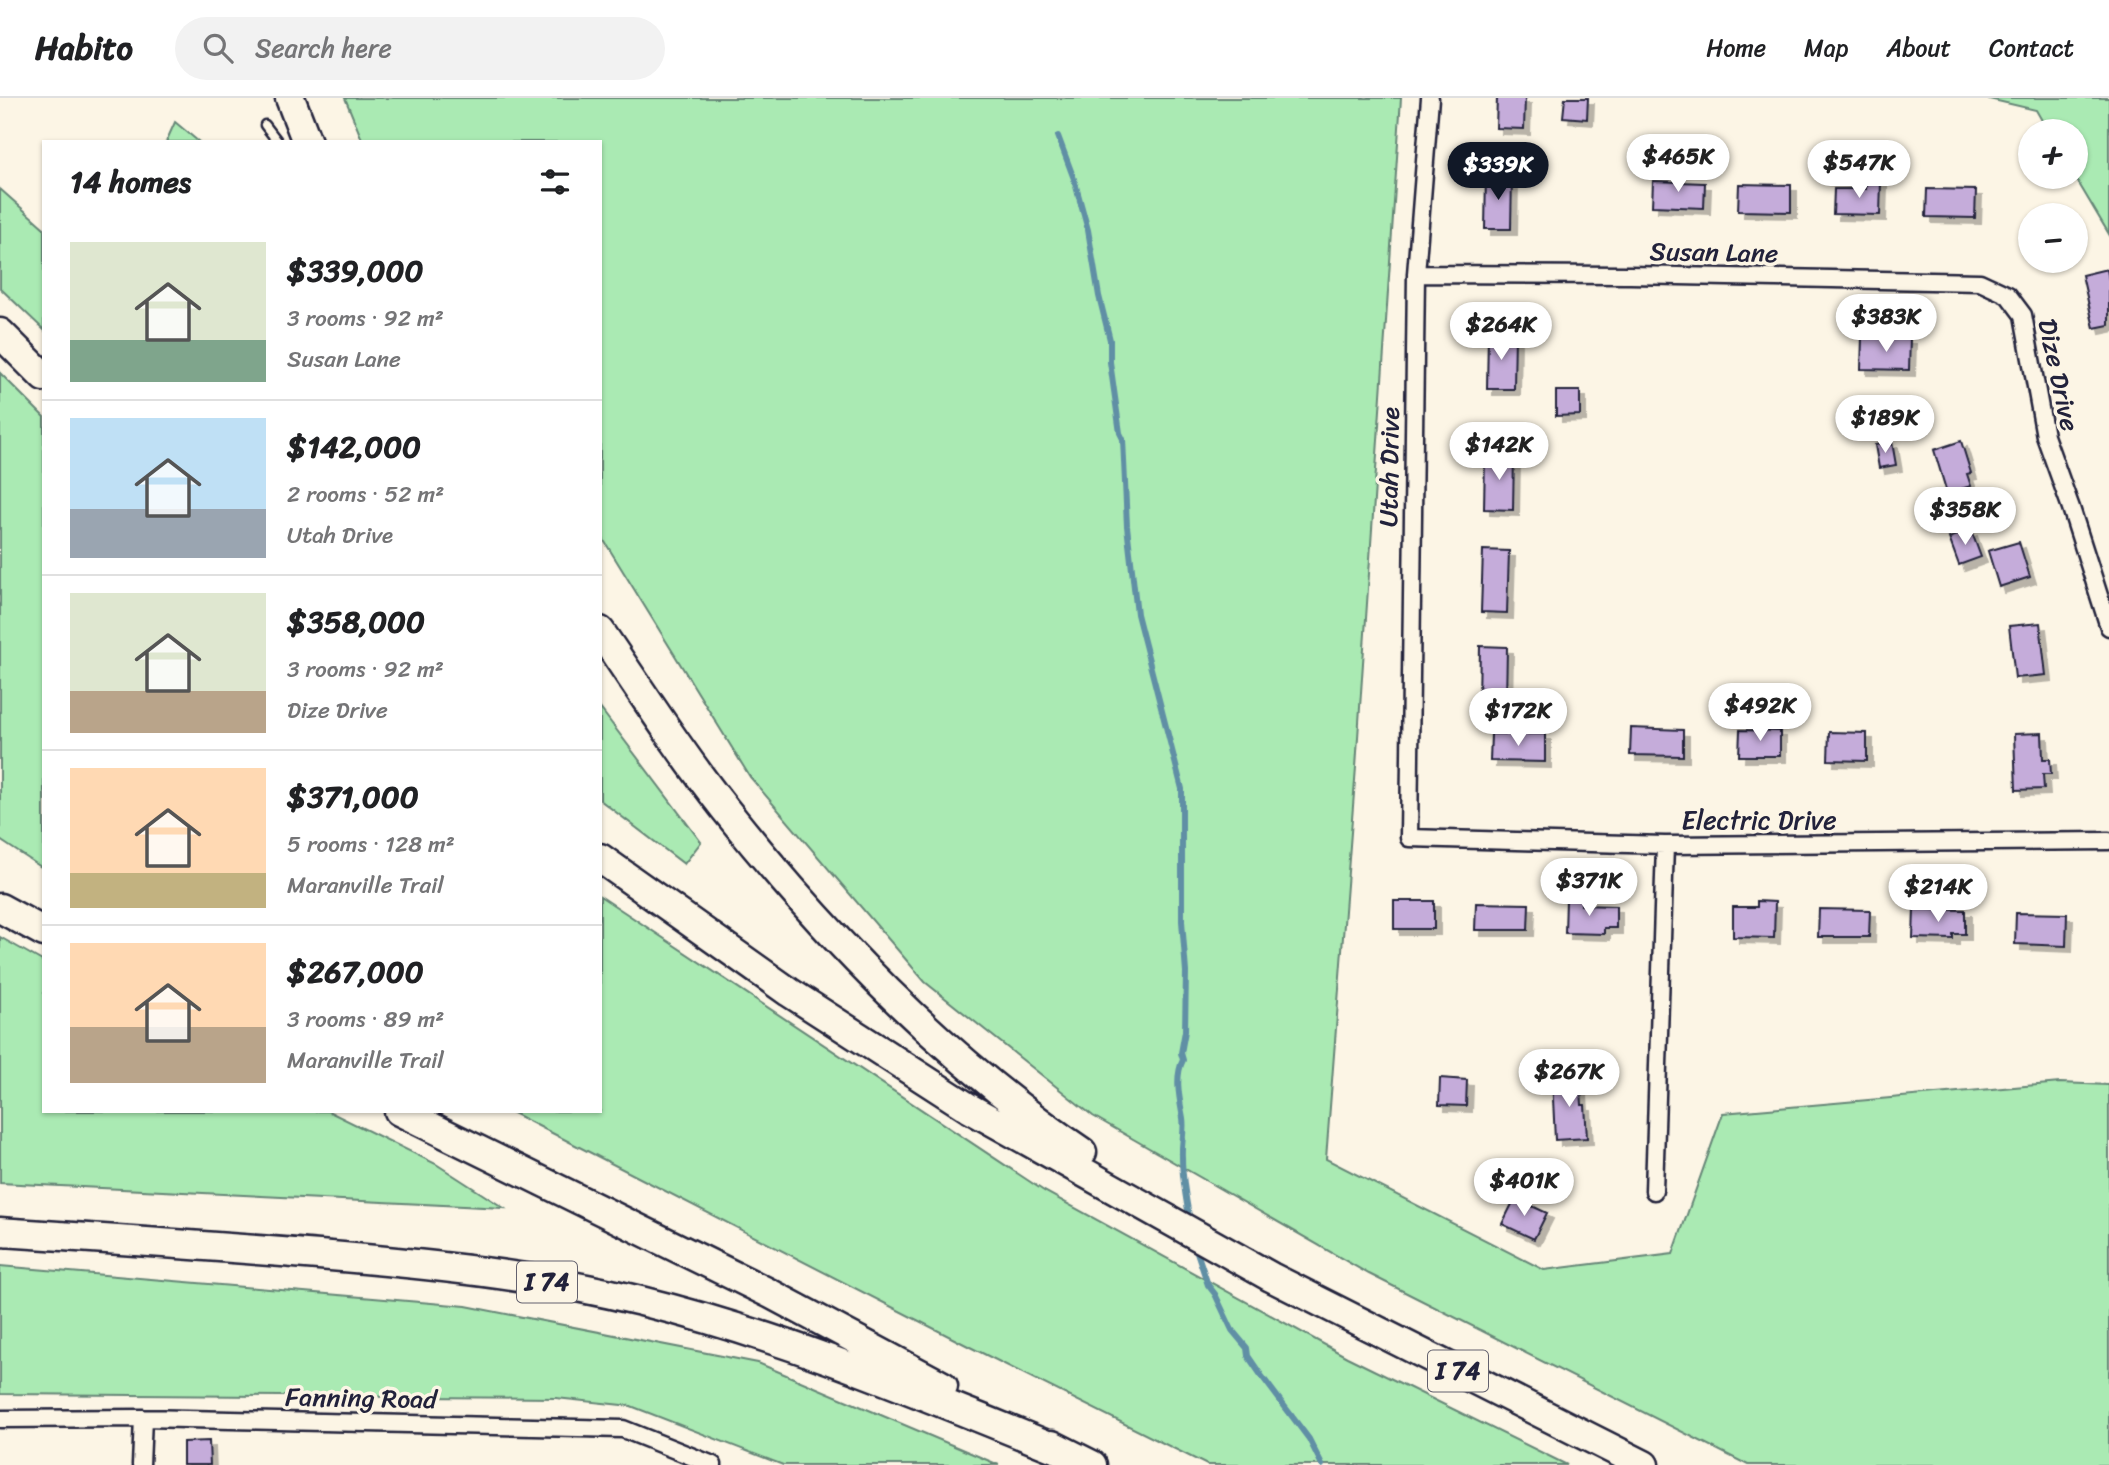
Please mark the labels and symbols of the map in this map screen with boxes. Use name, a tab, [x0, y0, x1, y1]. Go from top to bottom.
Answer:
pin: $465K	[1629, 134, 1727, 194]
pin: $547K	[1810, 140, 1908, 200]
pin: $339K	[1449, 142, 1547, 202]
street label: Susan Lane	[1649, 228, 1779, 276]
pin: $383K	[1837, 294, 1935, 354]
pin: $264K	[1452, 302, 1550, 362]
street label: Dize Drive	[2025, 314, 2093, 436]
pin: $189K	[1836, 396, 1934, 455]
street label: Utah Drive	[1365, 406, 1413, 527]
pin: $142K	[1450, 422, 1548, 482]
pin: $358K	[1916, 488, 2014, 547]
pin: $492K	[1711, 684, 1809, 743]
pin: $172K	[1469, 688, 1567, 748]
street label: Electric Drive	[1681, 797, 1837, 843]
pin: $371K	[1540, 858, 1638, 918]
pin: $214K	[1889, 864, 1987, 924]
pin: $267K	[1520, 1049, 1618, 1109]
pin: $401K	[1475, 1158, 1573, 1218]
road number: I 74	[517, 1262, 577, 1302]
road number: I 74	[1428, 1350, 1488, 1392]
street label: Fanning Road	[285, 1374, 440, 1422]

